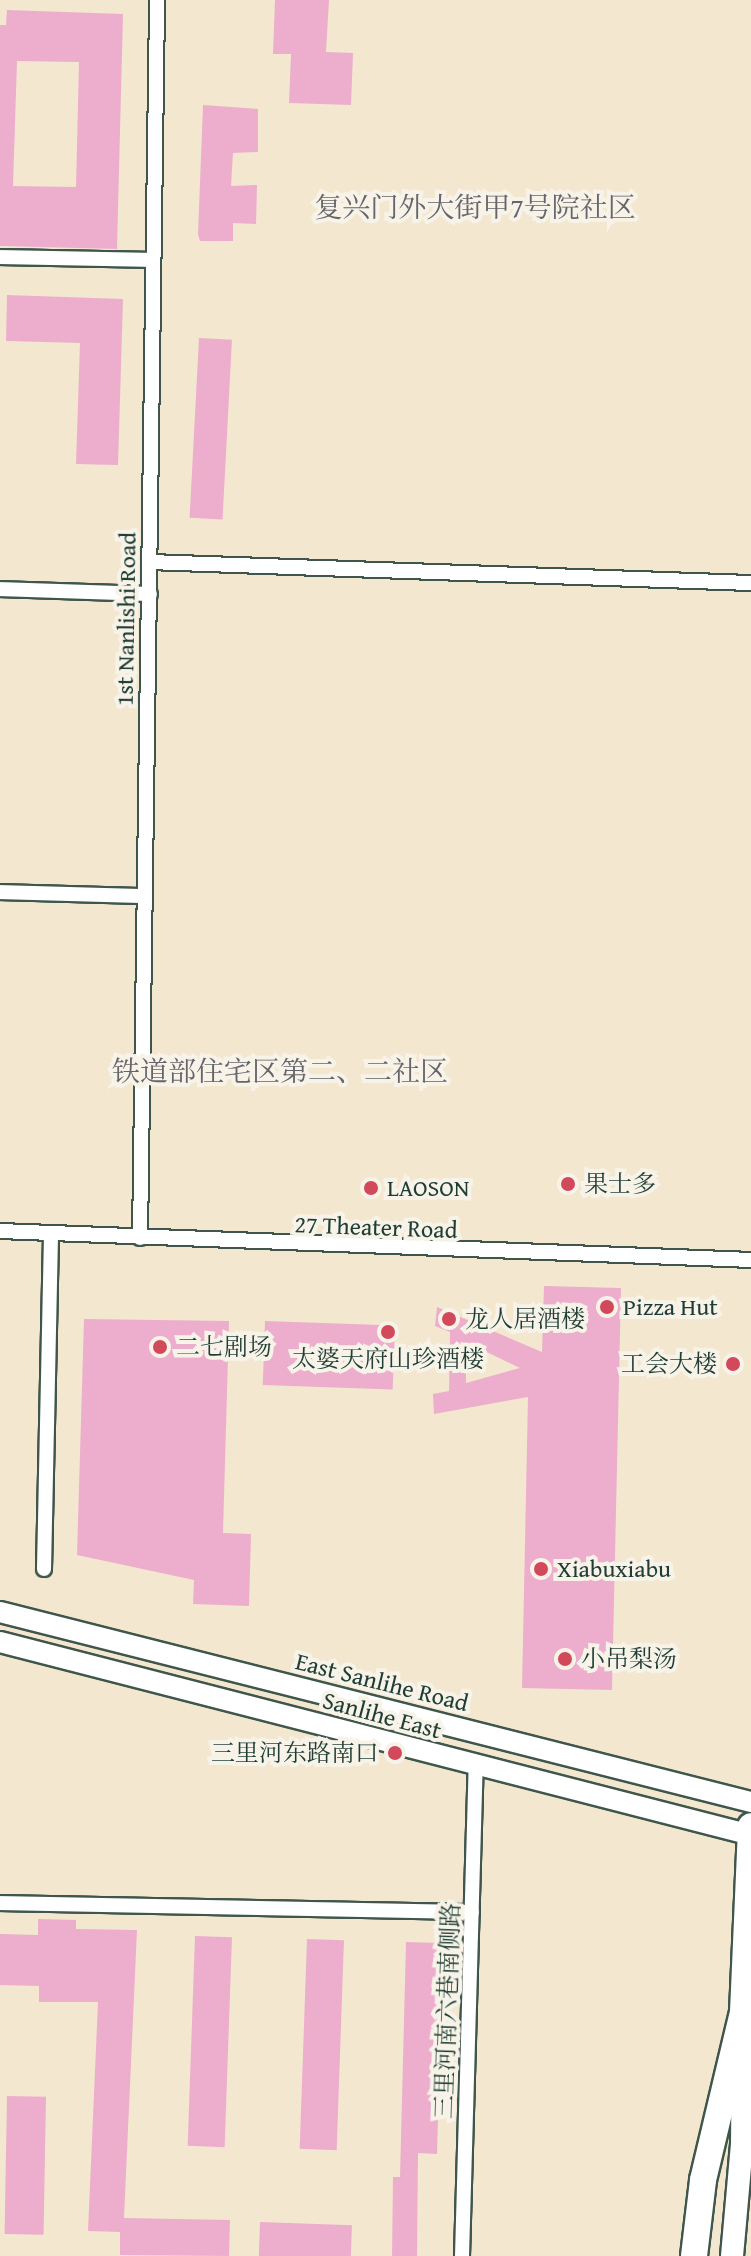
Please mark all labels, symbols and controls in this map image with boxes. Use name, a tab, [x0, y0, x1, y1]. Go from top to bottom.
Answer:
district label: 复兴门外大街甲7号院社区	[314, 190, 636, 224]
street label: 1st Nanlishi Road	[110, 532, 142, 706]
district label: 铁道部住宅区第二、二社区	[112, 1054, 448, 1088]
place label: 果士多	[584, 1170, 656, 1198]
place label: LAOSON	[387, 1174, 469, 1202]
marker: 果士多	[559, 1175, 577, 1193]
marker: LAOSON	[362, 1179, 380, 1197]
street label: 27 Theater Road	[294, 1210, 458, 1244]
place label: Pizza Hut	[623, 1293, 718, 1321]
marker: Pizza Hut	[598, 1298, 616, 1316]
place label: 龙人居酒楼	[465, 1305, 585, 1333]
marker: 龙人居酒楼	[440, 1310, 458, 1328]
marker: 太婆天府山珍酒楼	[379, 1323, 397, 1341]
place label: 二七剧场	[176, 1333, 272, 1361]
marker: 二七剧场	[151, 1338, 169, 1356]
place label: 太婆天府山珍酒楼	[292, 1345, 484, 1373]
place label: 工会大楼	[621, 1350, 717, 1378]
marker: 工会大楼	[724, 1355, 742, 1373]
place label: Xiabuxiabu	[557, 1555, 671, 1583]
marker: Xiabuxiabu	[532, 1560, 550, 1578]
place label: 小吊梨汤	[581, 1645, 677, 1673]
street label: East Sanlihe Road	[293, 1647, 471, 1717]
marker: 小吊梨汤	[556, 1650, 574, 1668]
street label: Sanlihe East	[320, 1685, 444, 1745]
place label: 三里河东路南口	[211, 1739, 379, 1767]
marker: 三里河东路南口	[386, 1744, 404, 1762]
street label: 三里河南六巷南侧路	[429, 1903, 465, 2119]

